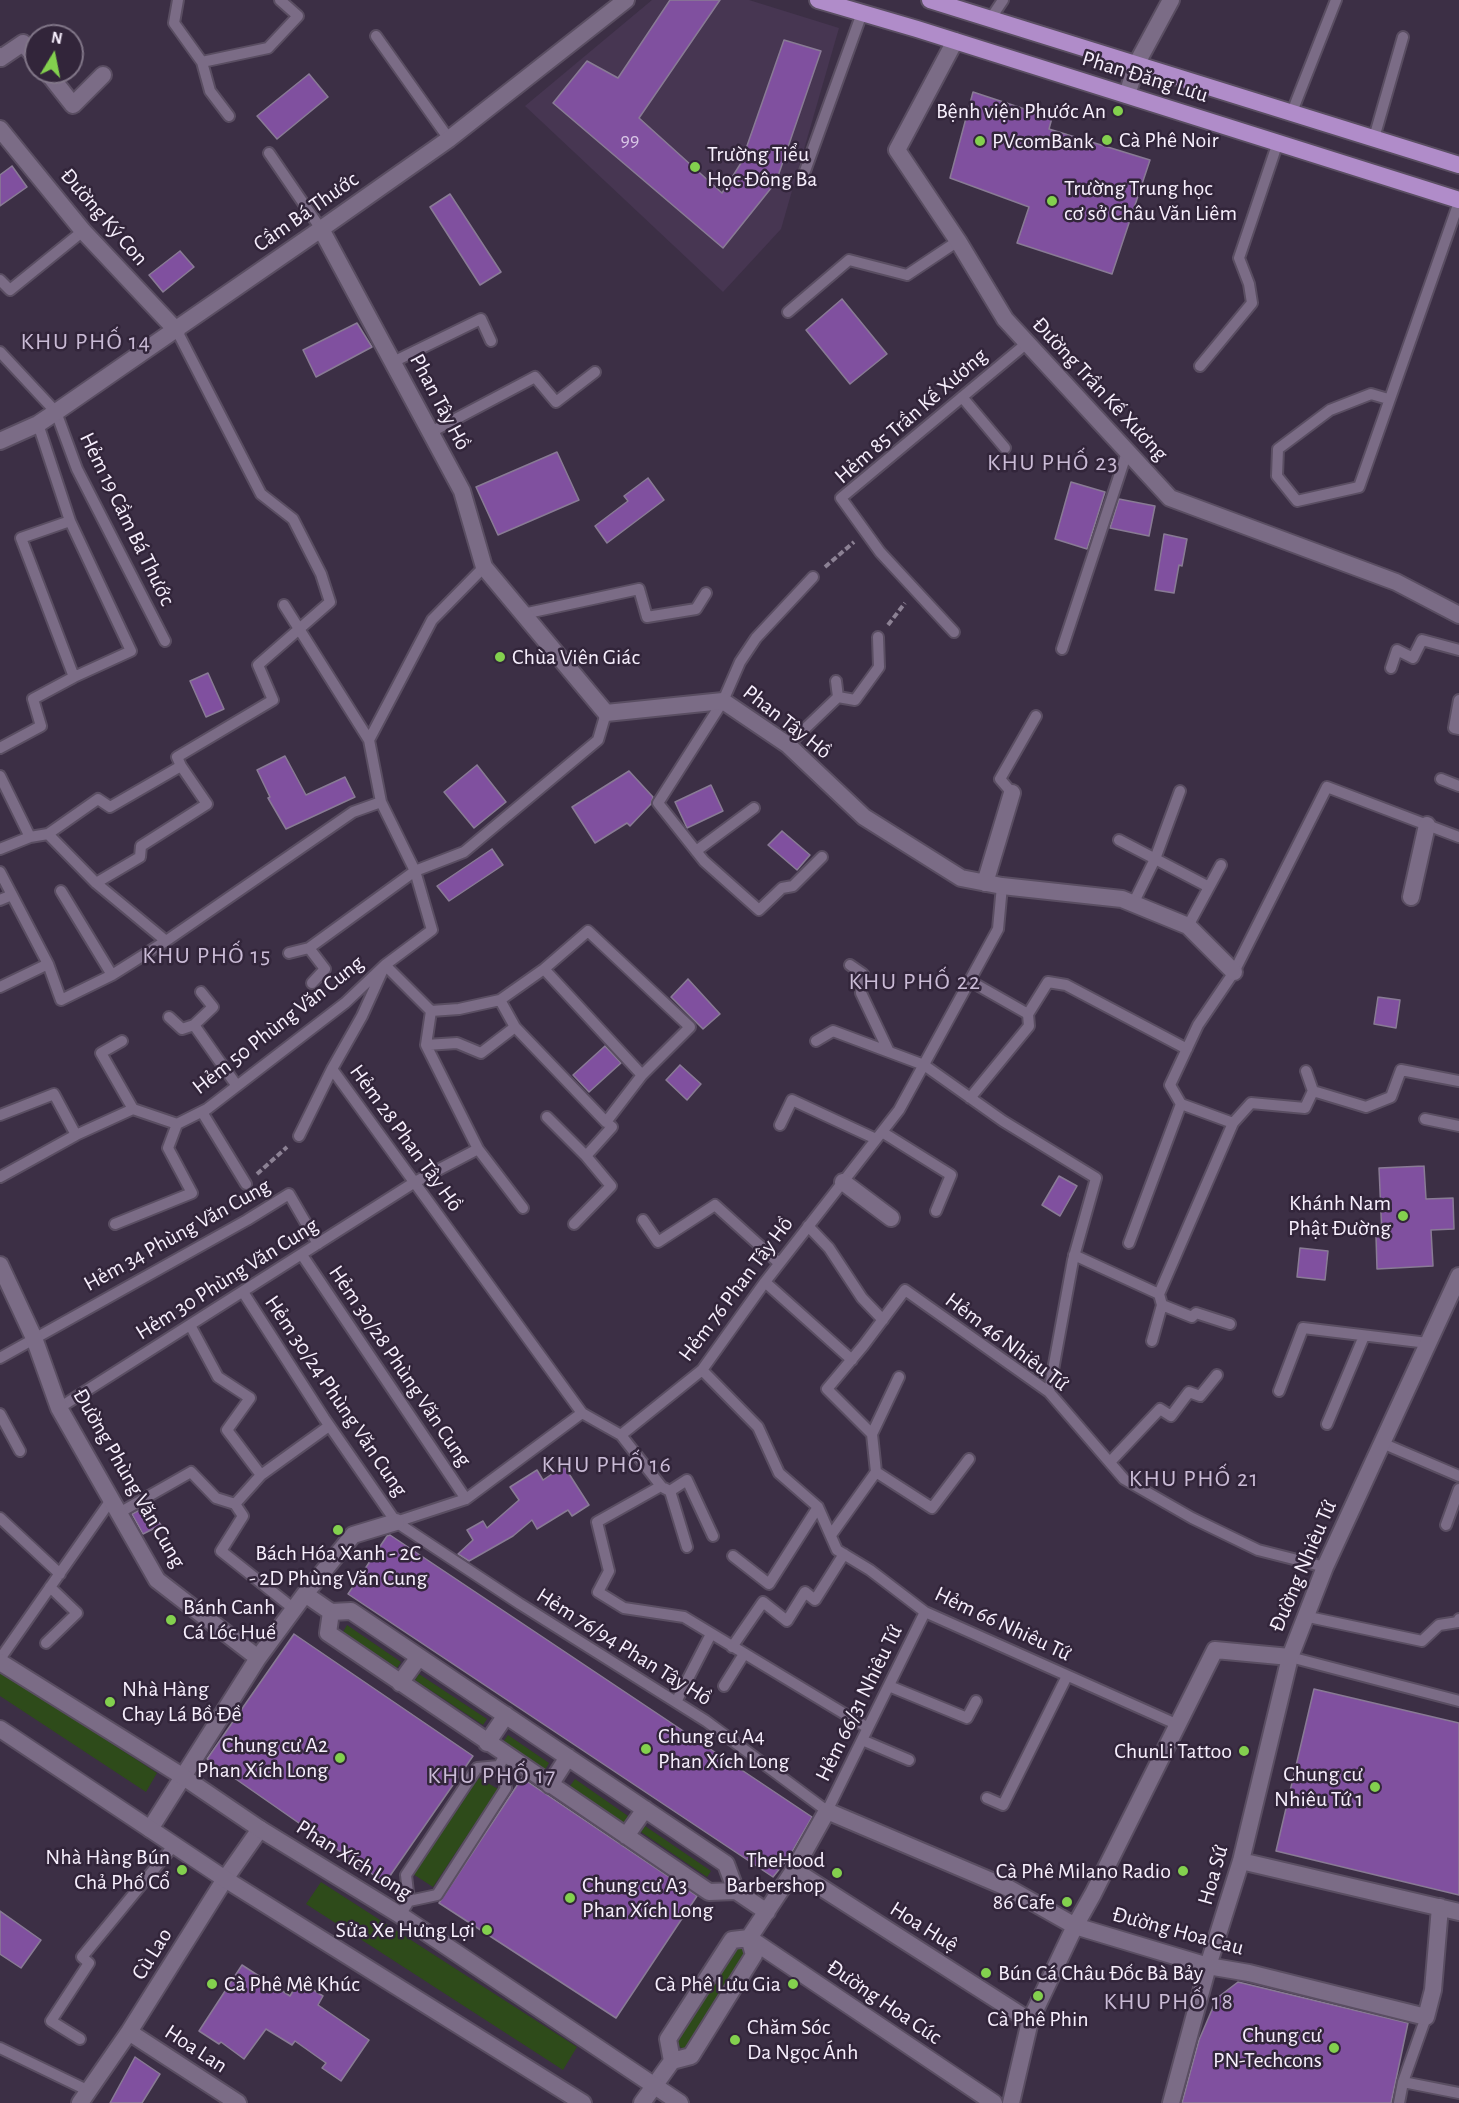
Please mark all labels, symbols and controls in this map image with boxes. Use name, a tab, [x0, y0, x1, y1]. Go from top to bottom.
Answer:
north arrow	[24, 24, 84, 84]
text: N	[50, 29, 64, 47]
street label: Phan Đăng Lưu	[1079, 45, 1211, 109]
place label: Bệnh viện Phước An	[936, 98, 1106, 124]
marker: Bệnh viện Phước An	[1111, 104, 1125, 118]
place label: Cà Phê Noir	[1119, 127, 1219, 153]
house number: 99	[621, 128, 639, 152]
place label: PVcomBank	[992, 128, 1094, 154]
marker: Cà Phê Noir	[1100, 133, 1114, 147]
marker: PVcomBank	[973, 134, 987, 148]
place label: Trường Tiểu Học Đông Ba	[707, 141, 817, 192]
marker: Trường Tiểu Học Đông Ba	[688, 160, 702, 174]
street label: Đường Ký Con	[54, 163, 154, 271]
street label: Cầm Bá Thước	[248, 166, 364, 258]
place label: Trường Trung học cơ sở Châu Văn Liêm	[1064, 175, 1237, 226]
marker: Trường Trung học cơ sở Châu Văn Liêm	[1045, 194, 1059, 208]
street label: Đường Trần Kế Xương	[1026, 312, 1174, 466]
district label: KHU PHỐ 14	[20, 328, 152, 356]
street label: Hẻm 85 Trần Kế Xương	[829, 343, 993, 489]
street label: Phan Tây Hồ	[404, 349, 476, 455]
street label: Hẻm 19 Cầm Bá Thước	[74, 428, 180, 610]
district label: KHU PHỐ 23	[987, 449, 1119, 477]
place label: Chùa Viên Giác	[512, 644, 640, 670]
marker: Chùa Viên Giác	[493, 650, 507, 664]
street label: Phan Tây Hồ	[737, 679, 837, 765]
district label: KHU PHỐ 15	[142, 942, 272, 970]
street label: Hẻm 50 Phùng Văn Cung	[187, 950, 369, 1100]
district label: KHU PHỐ 22	[848, 968, 982, 996]
street label: Hẻm 28 Phan Tây Hồ	[344, 1059, 468, 1217]
street label: Hẻm 34 Phùng Văn Cung	[79, 1173, 275, 1297]
place label: Khánh Nam Phật Đường	[1288, 1190, 1391, 1242]
marker: Khánh Nam Phật Đường	[1396, 1209, 1410, 1223]
street label: Hẻm 76 Phan Tây Hồ	[673, 1211, 799, 1367]
street label: Hẻm 30 Phùng Văn Cung	[131, 1212, 323, 1346]
street label: Hẻm 30/28 Phùng Văn Cung	[323, 1260, 477, 1472]
street label: Hẻm 46 Nhiêu Tứ	[940, 1287, 1074, 1397]
street label: Hẻm 30/24 Phùng Văn Cung	[259, 1290, 413, 1502]
street label: Đường Phùng Văn Cung	[67, 1384, 191, 1572]
district label: KHU PHỐ 16	[542, 1451, 672, 1479]
district label: KHU PHỐ 21	[1129, 1465, 1259, 1493]
street label: Đường Nhiêu Tứ	[1263, 1496, 1343, 1636]
marker: Bách Hóa Xanh - 2C - 2D Phùng Văn Cung	[331, 1523, 345, 1537]
place label: Bách Hóa Xanh - 2C - 2D Phùng Văn Cung	[249, 1540, 427, 1592]
street label: Hẻm 66 Nhiêu Tứ	[930, 1581, 1076, 1667]
street label: Hẻm 76/94 Phan Tây Hồ	[531, 1582, 717, 1712]
place label: Bánh Canh Cá Lóc Huế	[183, 1594, 276, 1646]
marker: Bánh Canh Cá Lóc Huế	[164, 1613, 178, 1627]
street label: Hẻm 66/31 Nhiêu Tứ	[810, 1620, 908, 1786]
place label: Nhà Hàng Chay Lá Bồ Đề	[122, 1676, 242, 1728]
marker: Nhà Hàng Chay Lá Bồ Đề	[103, 1695, 117, 1709]
place label: Chung cư A4 Phan Xích Long	[658, 1723, 789, 1774]
place label: Chung cư A2 Phan Xích Long	[197, 1732, 328, 1784]
place label: ChunLi Tattoo	[1114, 1738, 1232, 1764]
marker: Chung cư A4 Phan Xích Long	[639, 1742, 653, 1756]
marker: ChunLi Tattoo	[1237, 1744, 1251, 1758]
marker: Chung cư A2 Phan Xích Long	[333, 1751, 347, 1765]
place label: Chung cư Nhiêu Tứ 1	[1274, 1761, 1363, 1813]
district label: KHU PHỐ 17	[427, 1762, 557, 1790]
marker: Chung cư Nhiêu Tứ 1	[1368, 1780, 1382, 1794]
street label: Phan Xích Long	[291, 1814, 417, 1906]
street label: Hoa Sứ	[1192, 1842, 1234, 1908]
place label: Nhà Hàng Bún Chả Phố Cổ	[45, 1844, 170, 1896]
place label: TheHood Barbershop	[726, 1847, 825, 1898]
place label: Cà Phê Milano Radio	[996, 1858, 1171, 1884]
marker: Nhà Hàng Bún Chả Phố Cổ	[175, 1863, 189, 1877]
marker: Cà Phê Milano Radio	[1176, 1864, 1190, 1878]
marker: TheHood Barbershop	[830, 1866, 844, 1880]
place label: Chung cư A3 Phan Xích Long	[582, 1872, 713, 1924]
place label: 86 Cafe	[993, 1889, 1055, 1915]
marker: Chung cư A3 Phan Xích Long	[563, 1891, 577, 1905]
marker: 86 Cafe	[1060, 1895, 1074, 1909]
street label: Hoa Huệ	[885, 1896, 963, 1958]
street label: Đường Hoa Cau	[1109, 1901, 1247, 1961]
place label: Sửa Xe Hưng Lợi	[336, 1917, 475, 1943]
street label: Cù Lao	[126, 1923, 178, 1985]
marker: Sửa Xe Hưng Lợi	[480, 1923, 494, 1937]
street label: Đường Hoa Cúc	[821, 1954, 947, 2050]
place label: Bún Cá Châu Đốc Bà Bảy	[998, 1960, 1203, 1986]
marker: Bún Cá Châu Đốc Bà Bảy	[979, 1966, 993, 1980]
place label: Cà Phê Mê Khúc	[224, 1971, 360, 1997]
place label: Cà Phê Lưu Gia	[655, 1971, 781, 1997]
marker: Cà Phê Mê Khúc	[205, 1977, 219, 1991]
marker: Cà Phê Lưu Gia	[786, 1977, 800, 1991]
district label: KHU PHỐ 18	[1104, 1988, 1234, 2016]
marker: Cà Phê Phin	[1031, 1989, 1045, 2003]
place label: Cà Phê Phin	[987, 2006, 1089, 2032]
place label: Chăm Sóc Da Ngọc Ánh	[747, 2014, 858, 2066]
street label: Hoa Lan	[160, 2019, 232, 2079]
place label: Chung cư PN-Techcons	[1213, 2022, 1322, 2074]
marker: Chăm Sóc Da Ngọc Ánh	[728, 2033, 742, 2047]
marker: Chung cư PN-Techcons	[1327, 2041, 1341, 2055]

